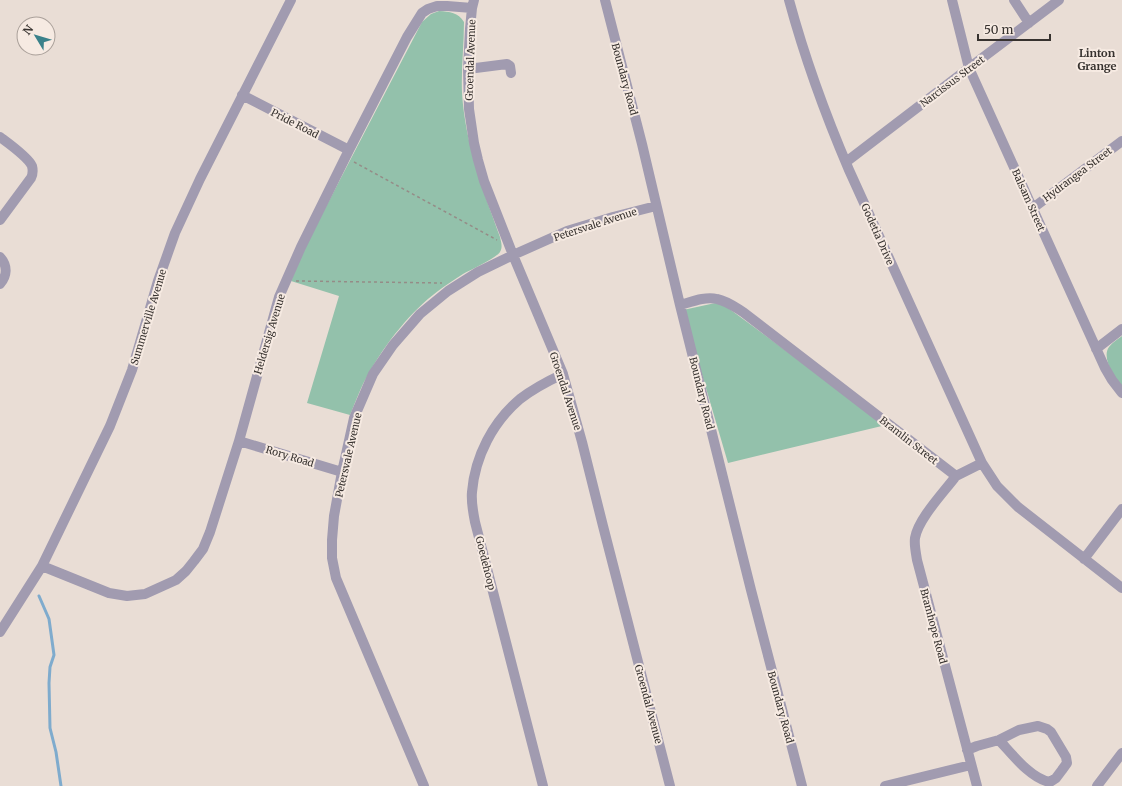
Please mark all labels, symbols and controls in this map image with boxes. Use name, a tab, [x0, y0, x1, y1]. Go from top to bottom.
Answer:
north arrow	[16, 16, 56, 56]
scale bar	[978, 16, 1050, 42]
street label: Groendal Avenue	[463, 19, 478, 101]
text: N	[20, 22, 36, 38]
text: 50 m	[984, 22, 1013, 37]
street label: Boundary Road	[609, 42, 640, 117]
district label: Linton Grange	[1077, 46, 1117, 73]
street label: Narcissus Street	[918, 53, 987, 110]
street label: Pride Road	[269, 106, 321, 141]
street label: Hydrangea Street	[1040, 144, 1115, 205]
street label: Balsam Street	[1009, 167, 1048, 233]
street label: Godetia Drive	[858, 201, 897, 267]
street label: Petersvale Avenue	[552, 205, 638, 244]
street label: Summerville Avenue	[128, 268, 169, 367]
street label: Heldersig Avenue	[251, 292, 288, 376]
street label: Groendal Avenue	[547, 350, 584, 432]
street label: Boundary Road	[686, 356, 717, 431]
street label: Petersvale Avenue	[332, 412, 365, 499]
street label: Bramlin Street	[877, 414, 940, 467]
street label: Rory Road	[264, 443, 316, 470]
street label: Goedehoop	[473, 535, 498, 591]
street label: Bramhope Road	[917, 587, 950, 665]
street label: Groendal Avenue	[632, 663, 665, 745]
street label: Boundary Road	[765, 670, 796, 745]

